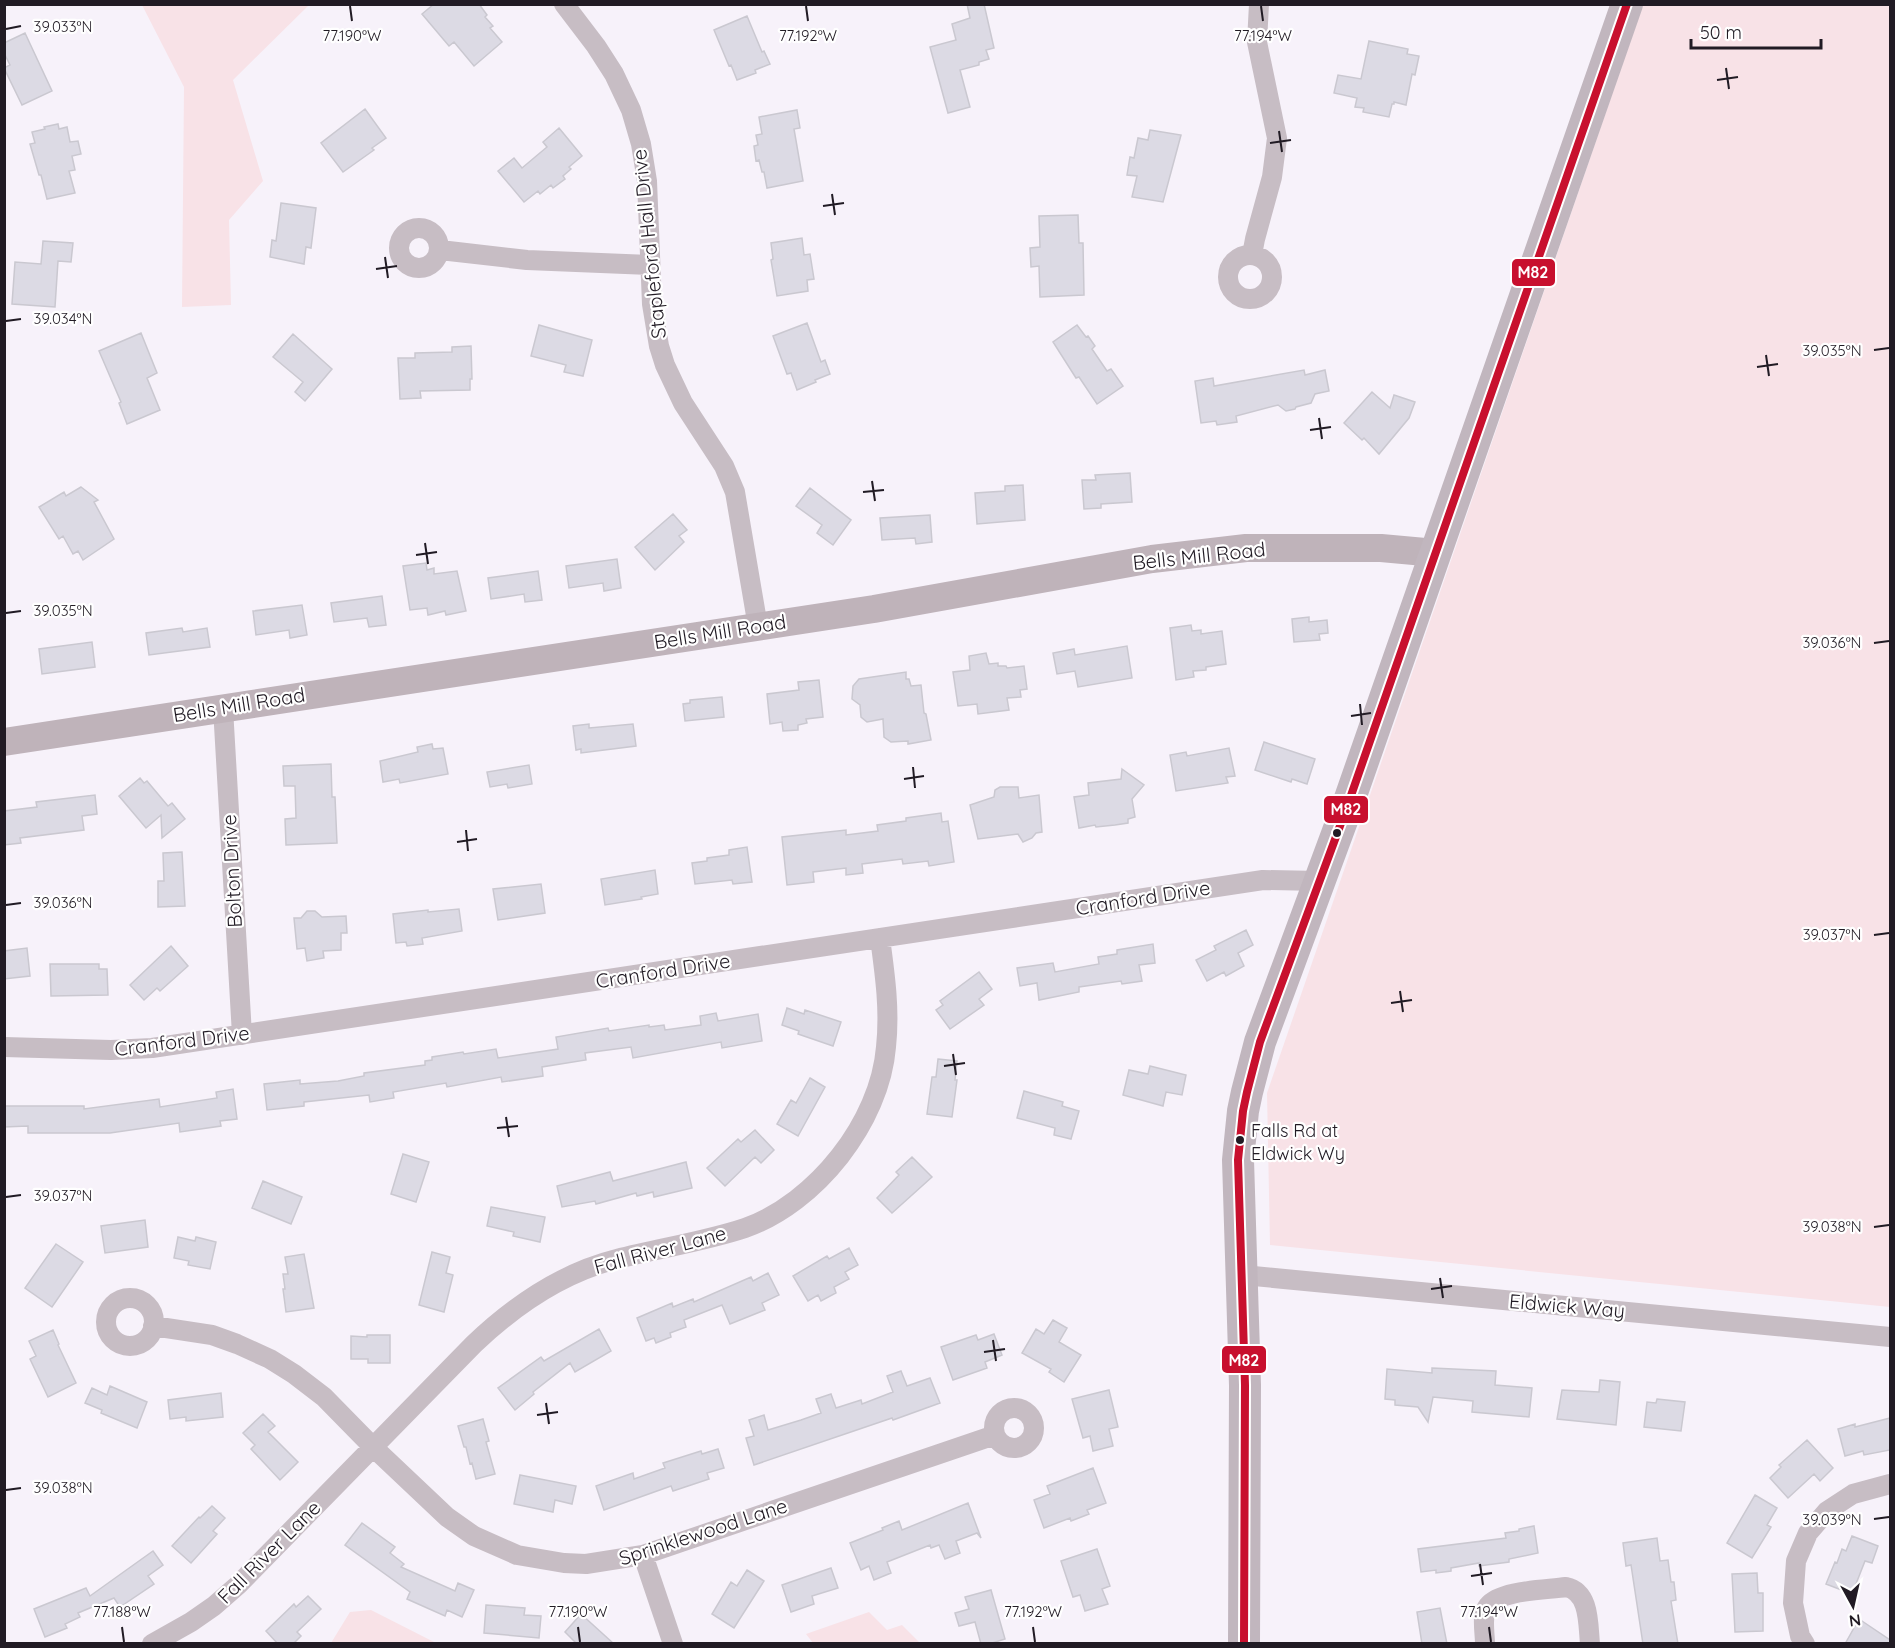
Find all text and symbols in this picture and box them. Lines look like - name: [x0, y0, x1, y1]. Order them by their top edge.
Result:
- scale bar: [1691, 12, 1822, 50]
- text: 39.033°N: [34, 17, 92, 36]
- text: 50 m: [1700, 21, 1742, 44]
- text: 77.190°W: [323, 26, 382, 45]
- text: 77.192°W: [779, 26, 838, 45]
- text: 77.194°W: [1234, 26, 1292, 45]
- street label: Stapleford Hall Drive: [626, 148, 671, 340]
- line badge: M82: [1511, 258, 1556, 287]
- text: M82: [1518, 262, 1548, 282]
- text: 39.034°N: [34, 309, 92, 328]
- text: 39.035°N: [1802, 341, 1862, 360]
- street label: Bells Mill Road: [1131, 536, 1267, 575]
- text: 39.035°N: [33, 601, 93, 620]
- street label: Bells Mill Road: [652, 609, 788, 654]
- text: 39.036°N: [1802, 633, 1862, 652]
- street label: Bells Mill Road: [171, 682, 307, 727]
- line badge: M82: [1323, 795, 1369, 824]
- text: M82: [1331, 799, 1361, 819]
- street label: Bolton Drive: [216, 814, 247, 928]
- unlabelled marker: [1331, 827, 1343, 839]
- street label: Cranford Drive: [1074, 875, 1212, 920]
- text: 39.036°N: [33, 893, 93, 912]
- text: 39.037°N: [1803, 925, 1861, 944]
- street label: Cranford Drive: [594, 948, 732, 993]
- street label: Cranford Drive: [113, 1020, 251, 1061]
- place label: Falls Rd at Eldwick Wy: [1251, 1119, 1345, 1165]
- marker: Falls Rd at Eldwick Wy: [1234, 1134, 1246, 1146]
- text: 39.037°N: [34, 1186, 92, 1205]
- text: 39.038°N: [1802, 1217, 1862, 1236]
- street label: Fall River Lane: [591, 1220, 729, 1279]
- street label: Eldwick Way: [1508, 1288, 1626, 1323]
- line badge: M82: [1221, 1345, 1267, 1374]
- text: M82: [1229, 1350, 1259, 1370]
- text: 39.038°N: [33, 1478, 93, 1497]
- street label: Sprinklewood Lane: [615, 1493, 790, 1571]
- street label: Fall River Lane: [212, 1495, 326, 1609]
- text: 39.039°N: [1802, 1510, 1862, 1529]
- north arrow: [1823, 1576, 1883, 1636]
- text: 77.188°W: [93, 1602, 151, 1621]
- text: 77.190°W: [549, 1602, 608, 1621]
- text: 77.192°W: [1004, 1602, 1063, 1621]
- text: 77.194°W: [1460, 1602, 1518, 1621]
- text: N: [1848, 1610, 1862, 1632]

